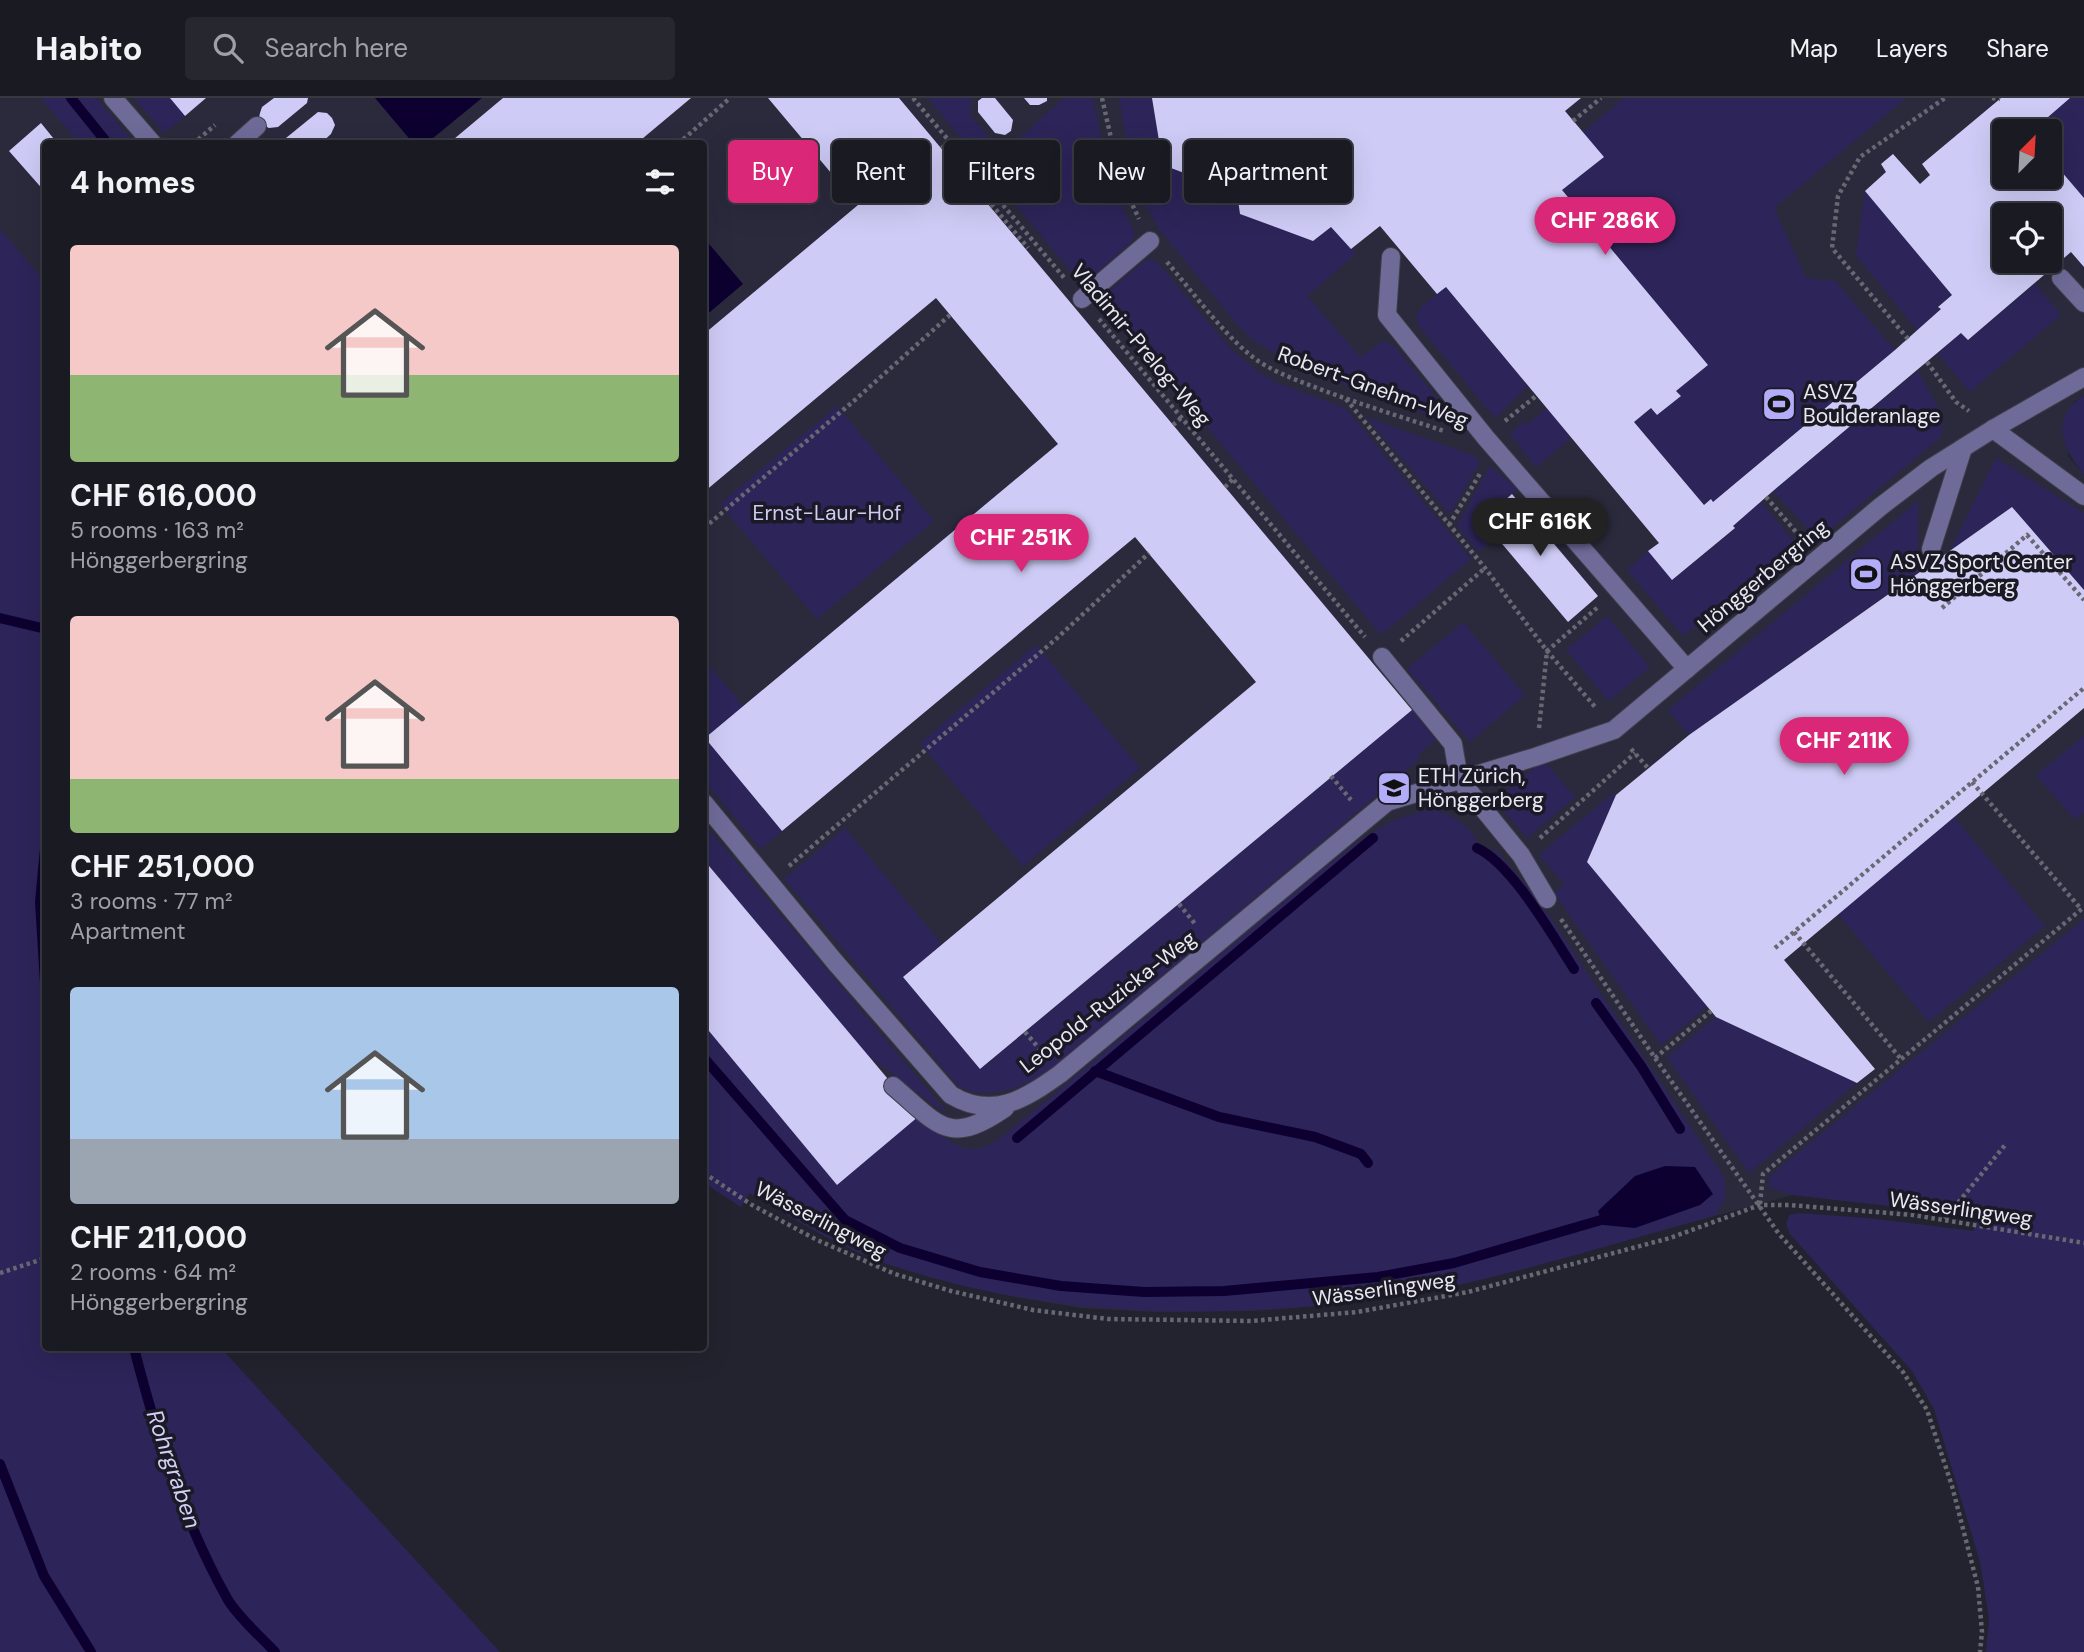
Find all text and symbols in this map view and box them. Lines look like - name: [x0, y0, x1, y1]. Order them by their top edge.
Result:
- search box: [185, 17, 675, 80]
- text: Habito: [35, 27, 143, 70]
- icon: search: [209, 29, 247, 67]
- text: Search here: [265, 31, 408, 65]
- text: Map: [1790, 33, 1838, 64]
- text: Layers: [1876, 33, 1948, 64]
- text: Share: [1986, 33, 2049, 64]
- north arrow: [1992, 119, 2062, 189]
- map controls: [1992, 119, 2062, 273]
- chip: Buy: [728, 140, 818, 203]
- chip: Rent: [832, 140, 930, 203]
- chip: Filters: [944, 140, 1060, 203]
- chip: New: [1074, 140, 1170, 203]
- chip: Apartment: [1184, 140, 1352, 203]
- text: 4 homes: [70, 163, 196, 202]
- icon: filters: [641, 163, 679, 201]
- pin: CHF 286K: [1533, 198, 1677, 257]
- button: locate: [1992, 203, 2062, 273]
- text: CHF 286K: [1551, 205, 1659, 235]
- street label: Vladimir-Prelog-Weg: [1065, 258, 1218, 433]
- icon: home: [312, 290, 438, 416]
- street label: Robert-Gnehm-Weg: [1274, 340, 1472, 435]
- place label: ASVZ Boulderanlage: [1803, 378, 1941, 430]
- sports icon: ASVZ Boulderanlage: [1760, 385, 1798, 423]
- text: CHF 616,000: [70, 476, 257, 515]
- pin: CHF 616K: [1468, 498, 1612, 558]
- park label: Ernst-Laur-Hof: [753, 499, 901, 527]
- text: CHF 616K: [1488, 506, 1592, 536]
- street label: Hönggerbergring: [1692, 513, 1834, 639]
- pin: CHF 251K: [949, 514, 1093, 574]
- text: 5 rooms · 163 m²: [70, 515, 244, 545]
- text: CHF 251K: [970, 522, 1072, 552]
- text: Hönggerbergring: [70, 545, 248, 575]
- place label: ASVZ Sport Center Hönggerberg: [1890, 548, 2073, 600]
- sports icon: ASVZ Sport Center Hönggerberg: [1847, 555, 1885, 593]
- icon: home: [312, 661, 438, 787]
- pin: CHF 211K: [1772, 718, 1916, 777]
- text: CHF 211K: [1796, 725, 1892, 755]
- place label: ETH Zürich, Hönggerberg: [1418, 762, 1544, 814]
- school or university icon: ETH Zürich, Hönggerberg: [1375, 769, 1413, 807]
- text: CHF 251,000: [70, 847, 255, 886]
- text: 3 rooms · 77 m²: [70, 886, 233, 916]
- text: Apartment: [70, 916, 185, 946]
- street label: Leopold-Ruzicka-Weg: [1014, 924, 1202, 1080]
- icon: home: [312, 1032, 438, 1158]
- street label: Wässerlingweg: [750, 1175, 892, 1265]
- street label: Wässerlingweg: [1888, 1185, 2035, 1233]
- text: CHF 211,000: [70, 1218, 247, 1257]
- text: 2 rooms · 64 m²: [70, 1257, 236, 1287]
- street label: Wässerlingweg: [1311, 1265, 1458, 1313]
- text: Hönggerbergring: [70, 1287, 248, 1317]
- water label: Rohrgraben: [140, 1406, 208, 1532]

